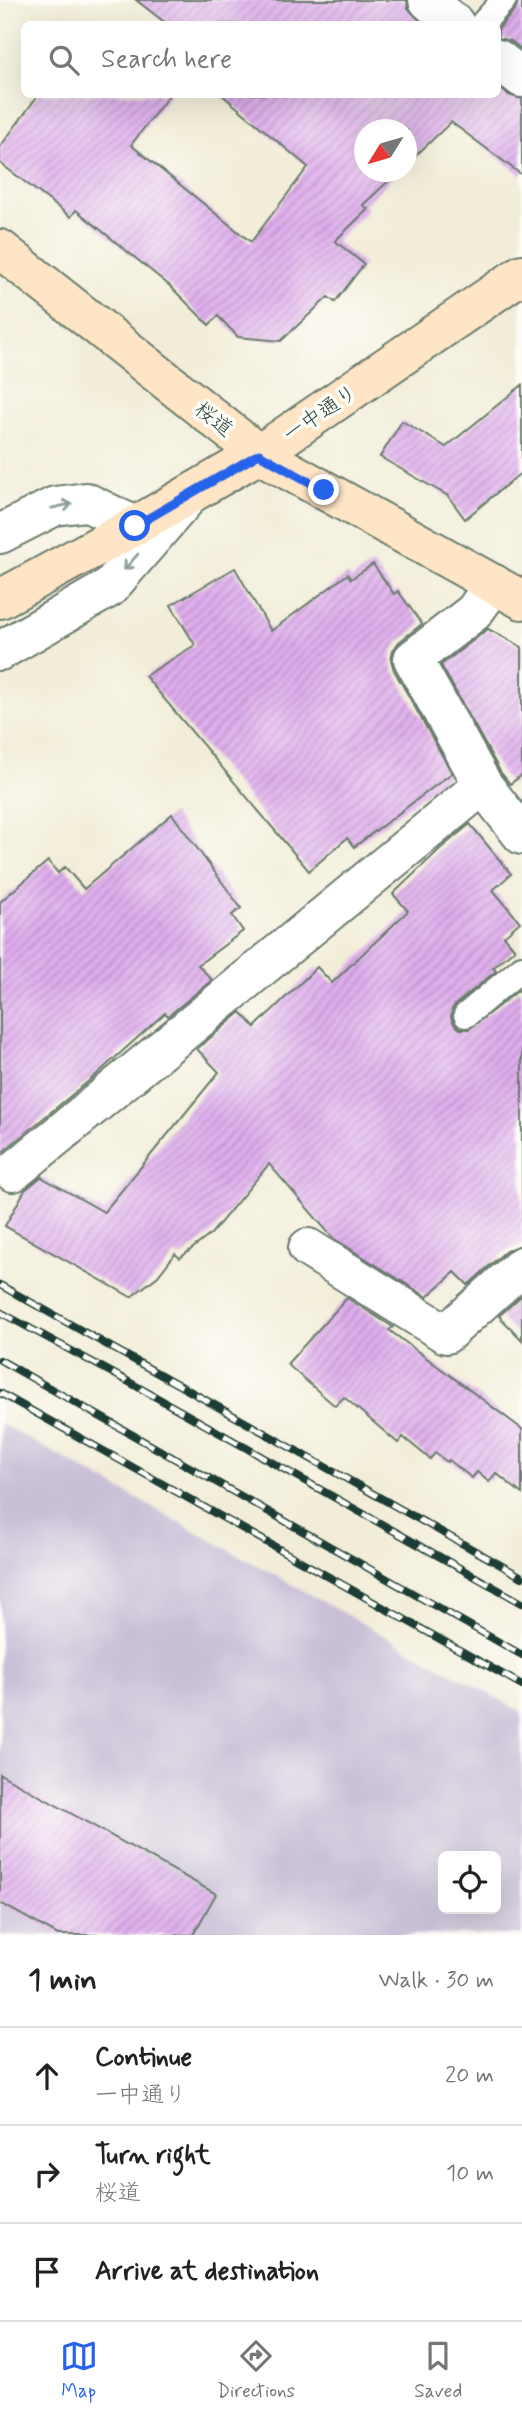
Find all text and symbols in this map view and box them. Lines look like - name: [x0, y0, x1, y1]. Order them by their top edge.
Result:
- search box: [21, 21, 501, 98]
- icon: search: [45, 41, 83, 79]
- text: Search here: [101, 43, 232, 77]
- north arrow: [354, 119, 417, 182]
- street label: 一中通り: [278, 379, 363, 449]
- street label: 桜道: [188, 396, 239, 444]
- route end: [308, 474, 339, 505]
- one-way arrow: [50, 498, 73, 512]
- route start: [119, 510, 150, 541]
- one-way arrow: [123, 553, 139, 571]
- map controls: [438, 1851, 501, 1914]
- button: locate: [438, 1851, 501, 1914]
- text: 1 min: [28, 1961, 97, 2000]
- text: Walk · 30 m: [379, 1966, 494, 1996]
- text: Continue: [95, 2041, 192, 2075]
- icon: ahead: [28, 2057, 66, 2095]
- text: 20 m: [445, 2061, 494, 2091]
- text: 一中通り: [95, 2081, 187, 2111]
- text: Turn right: [95, 2139, 211, 2173]
- icon: right: [28, 2155, 66, 2193]
- text: 10 m: [446, 2159, 494, 2189]
- text: 桜道: [95, 2179, 141, 2209]
- icon: arrive: [28, 2253, 66, 2291]
- text: Arrive at destination: [95, 2255, 319, 2289]
- tab: Map: [60, 2337, 98, 2404]
- tab: Directions: [217, 2337, 295, 2404]
- tab: Saved: [414, 2337, 462, 2404]

